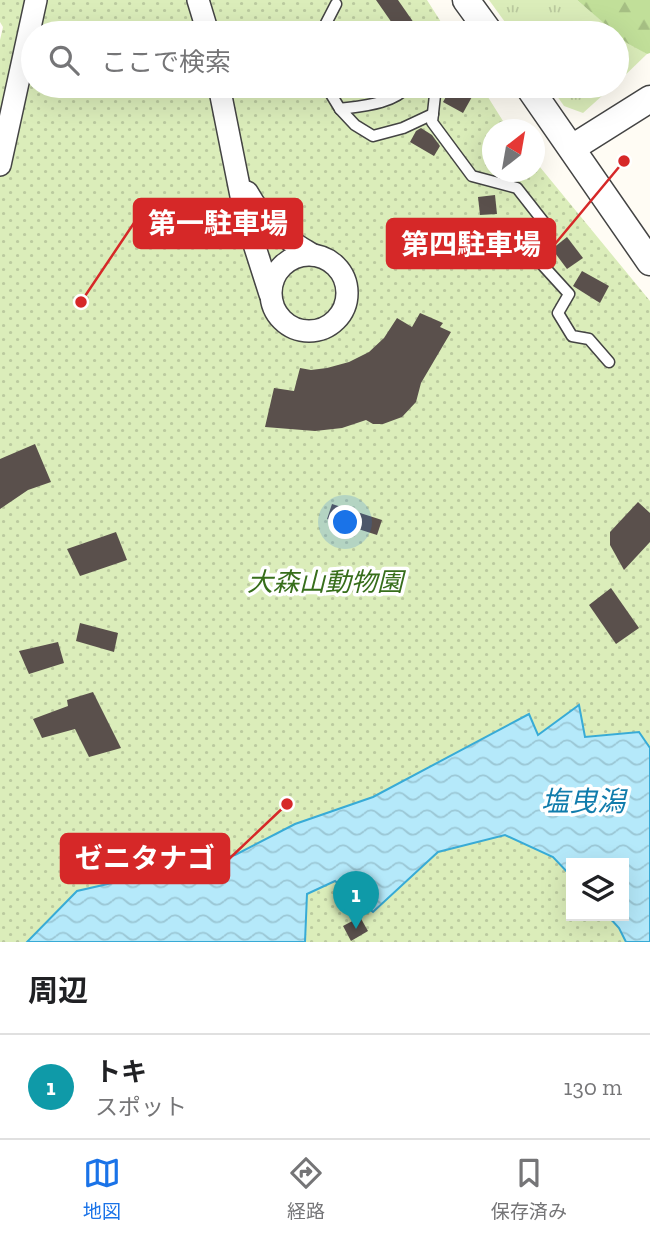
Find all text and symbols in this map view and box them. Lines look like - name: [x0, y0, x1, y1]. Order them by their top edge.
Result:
- search box: [21, 21, 629, 98]
- icon: search: [45, 41, 83, 79]
- text: ここで検索: [101, 46, 231, 78]
- north arrow: [482, 119, 545, 182]
- callout: 第一駐車場: [134, 199, 302, 248]
- text: 第一駐車場: [148, 207, 288, 240]
- callout: 第四駐車場: [387, 219, 555, 268]
- text: 第四駐車場: [401, 228, 541, 261]
- your location: [328, 505, 362, 539]
- park label: 大森山動物園: [247, 566, 407, 598]
- water label: 塩曳潟: [541, 785, 628, 818]
- callout: ゼニタナゴ: [61, 834, 229, 883]
- text: ゼニタナゴ: [75, 842, 215, 875]
- map controls: [566, 858, 629, 921]
- button: layers: [566, 858, 629, 921]
- pin: 1: [333, 871, 379, 929]
- text: 周辺: [28, 973, 88, 1009]
- text: トキ: [95, 1056, 147, 1088]
- text: 1: [46, 1073, 56, 1101]
- text: 130 m: [564, 1073, 622, 1101]
- text: スポット: [95, 1093, 187, 1121]
- tab: 地図: [83, 1154, 121, 1223]
- tab: 経路: [287, 1154, 325, 1223]
- tab: 保存済み: [491, 1154, 567, 1223]

